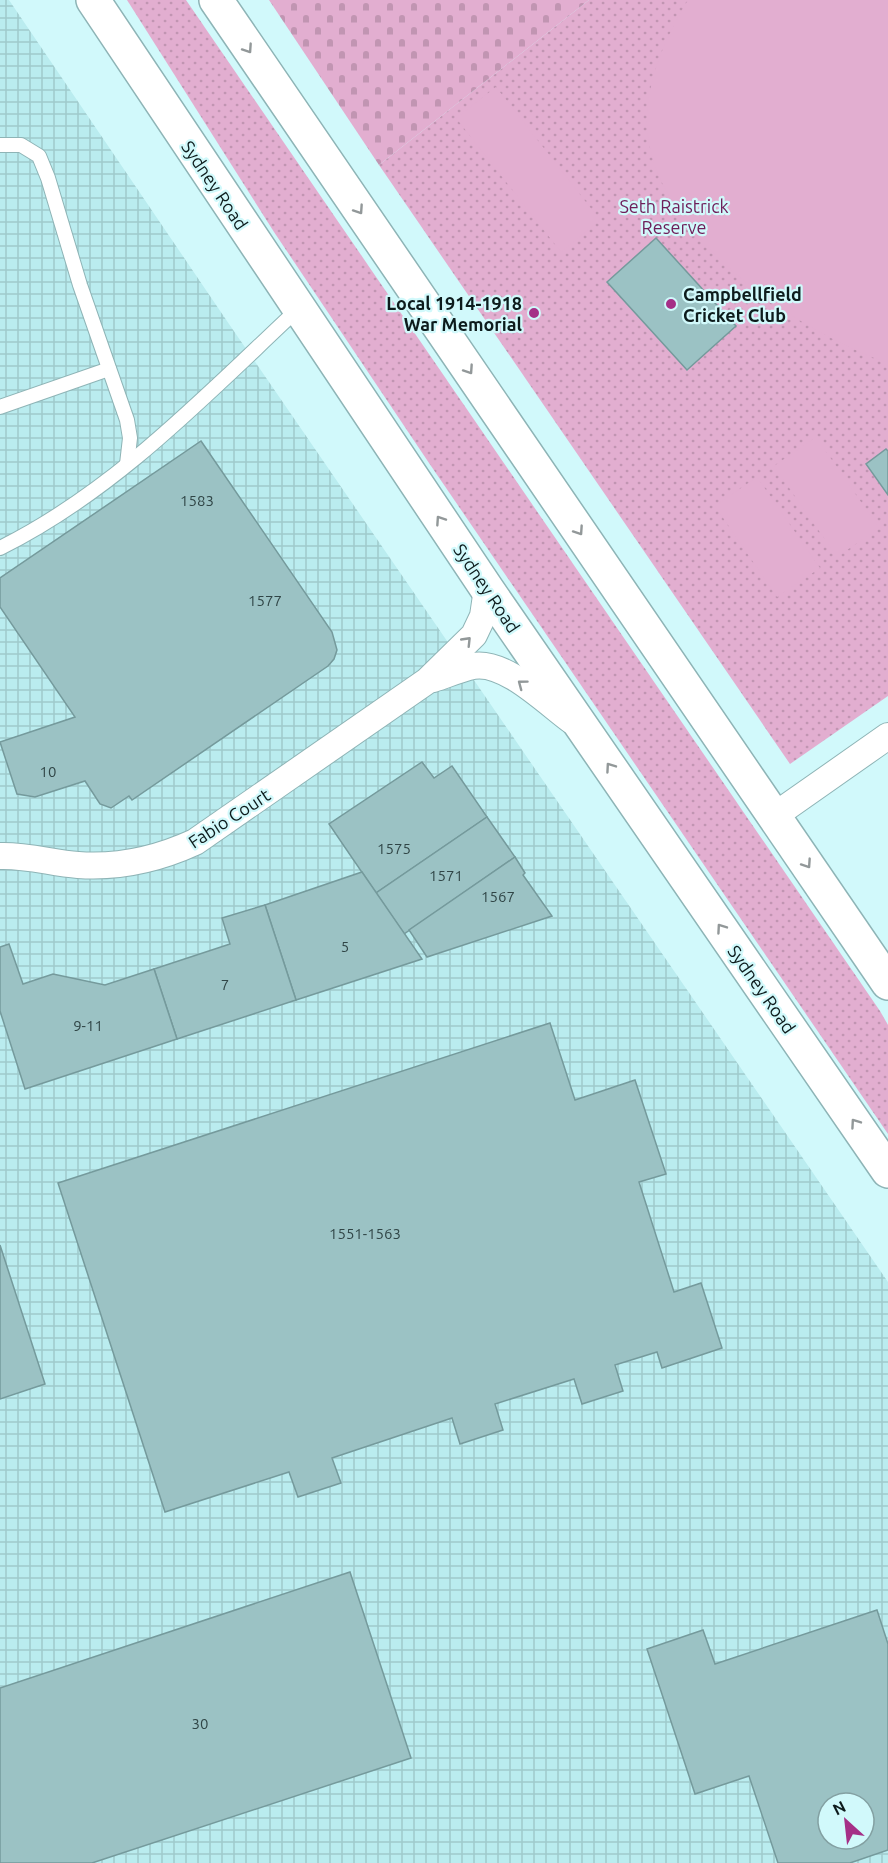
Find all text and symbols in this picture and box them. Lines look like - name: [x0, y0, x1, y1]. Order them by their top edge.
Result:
- one-way arrow: [241, 43, 253, 53]
- street label: Sydney Road: [178, 137, 252, 233]
- park label: Seth Raistrick Reserve: [619, 196, 729, 237]
- one-way arrow: [352, 203, 363, 214]
- place label: Campbellfield Cricket Club: [683, 284, 802, 325]
- place label: Local 1914-1918 War Memorial: [386, 293, 523, 334]
- marker: Campbellfield Cricket Club: [664, 297, 678, 311]
- marker: Local 1914-1918 War Memorial: [527, 306, 541, 320]
- one-way arrow: [462, 364, 473, 375]
- house number: 1583: [180, 492, 214, 509]
- one-way arrow: [436, 516, 448, 526]
- one-way arrow: [572, 525, 583, 536]
- street label: Sydney Road: [450, 540, 524, 636]
- house number: 1577: [248, 592, 282, 609]
- one-way arrow: [460, 637, 471, 648]
- one-way arrow: [518, 680, 529, 691]
- house number: 10: [40, 763, 56, 780]
- one-way arrow: [606, 763, 617, 774]
- street label: Fabio Court: [184, 784, 274, 852]
- house number: 1575: [377, 840, 411, 857]
- one-way arrow: [800, 857, 811, 868]
- house number: 1571: [429, 867, 463, 884]
- house number: 1567: [481, 888, 515, 905]
- one-way arrow: [717, 924, 728, 935]
- house number: 5: [341, 938, 349, 955]
- street label: Sydney Road: [724, 941, 800, 1037]
- house number: 7: [221, 976, 229, 993]
- house number: 9-11: [73, 1017, 103, 1034]
- one-way arrow: [851, 1119, 862, 1130]
- house number: 1551-1563: [329, 1225, 401, 1242]
- house number: 30: [192, 1715, 208, 1732]
- north arrow: [816, 1791, 876, 1851]
- text: N: [830, 1797, 849, 1818]

